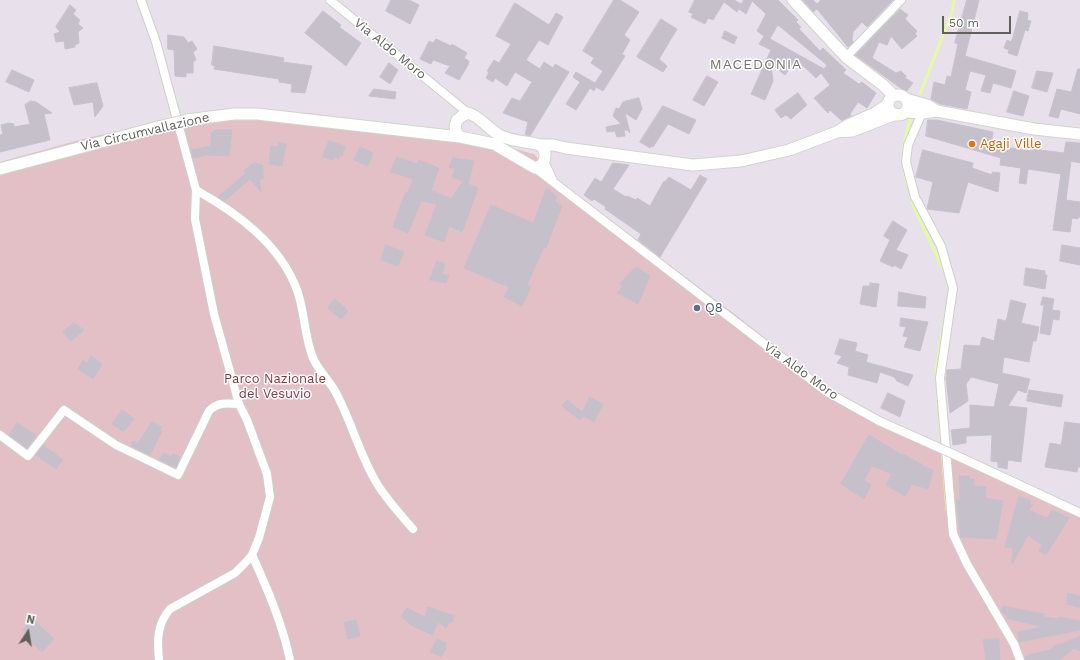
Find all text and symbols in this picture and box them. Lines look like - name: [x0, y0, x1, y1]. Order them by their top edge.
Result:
- scale bar: [944, 8, 1013, 34]
- street label: Via Aldo Moro: [351, 15, 429, 83]
- text: 50 m: [949, 16, 979, 30]
- district label: MACEDONIA: [710, 57, 802, 73]
- street label: Via Circumvallazione: [79, 110, 211, 154]
- place label: Agaji Ville: [980, 136, 1042, 152]
- marker: Agaji Ville: [967, 139, 977, 149]
- place label: Q8: [705, 300, 723, 316]
- marker: Q8: [692, 303, 702, 313]
- street label: Via Aldo Moro: [761, 339, 841, 403]
- park label: Parco Nazionale del Vesuvio: [224, 371, 326, 402]
- north arrow: [8, 612, 48, 652]
- text: N: [25, 613, 36, 627]

